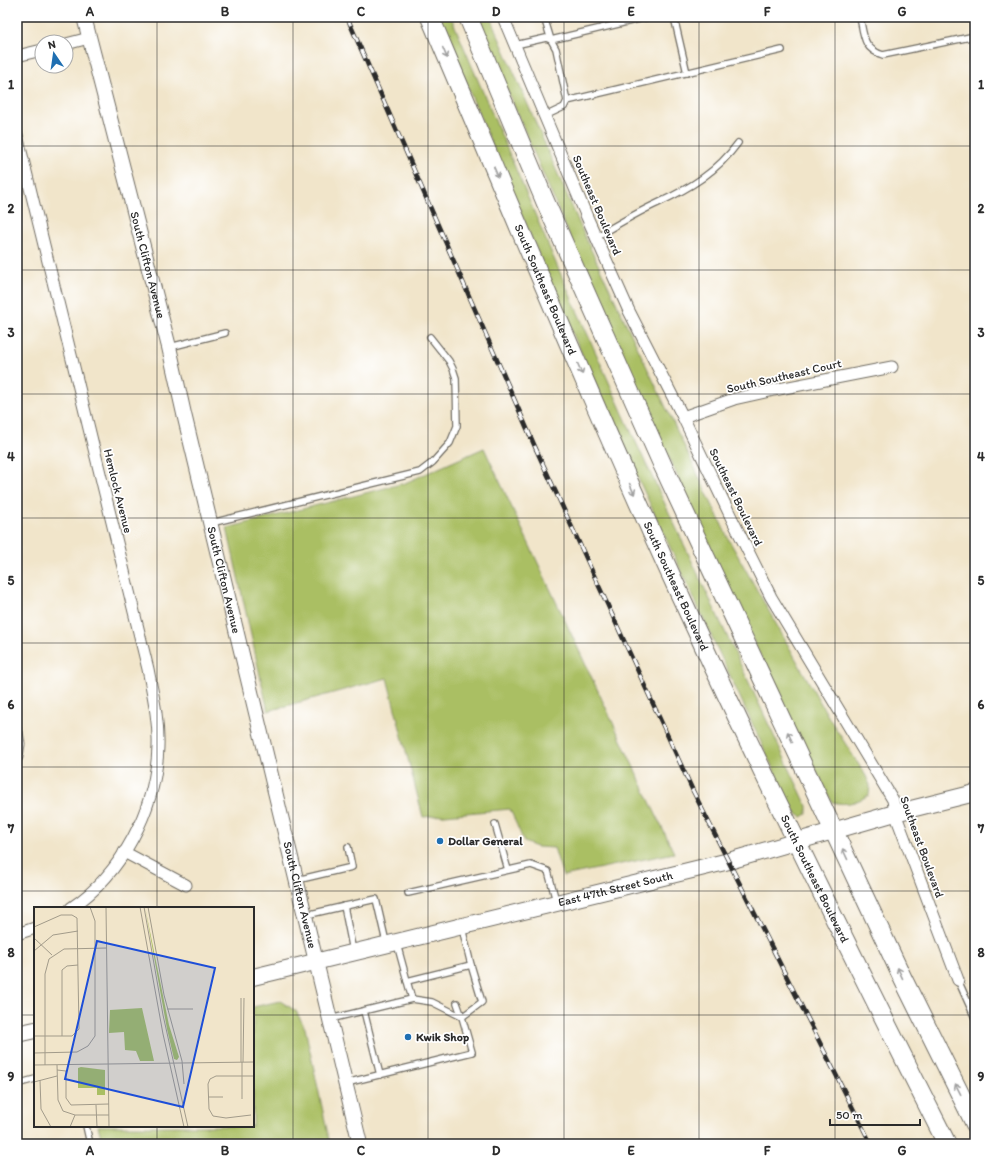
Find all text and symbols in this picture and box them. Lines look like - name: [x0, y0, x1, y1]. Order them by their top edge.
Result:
- text: A: [85, 4, 95, 19]
- text: B: [221, 4, 230, 19]
- text: C: [357, 4, 366, 19]
- text: D: [492, 4, 501, 19]
- text: E: [627, 4, 635, 19]
- text: F: [764, 4, 771, 19]
- text: G: [898, 4, 907, 19]
- north arrow: [34, 34, 74, 74]
- text: N: [47, 38, 57, 52]
- one-way arrow: [442, 46, 450, 58]
- text: 1: [8, 77, 14, 92]
- text: 1: [978, 77, 984, 92]
- street label: Southeast Boulevard: [570, 153, 625, 258]
- one-way arrow: [493, 166, 501, 178]
- text: 2: [8, 201, 15, 216]
- text: 2: [978, 201, 985, 216]
- street label: South Clifton Avenue: [127, 210, 168, 320]
- street label: South Southeast Boulevard: [512, 222, 580, 357]
- text: 3: [7, 325, 15, 340]
- text: 3: [977, 325, 985, 340]
- street label: South Southeast Court: [725, 356, 843, 396]
- one-way arrow: [577, 363, 585, 375]
- street label: Southeast Boulevard: [706, 446, 766, 549]
- street label: Hemlock Avenue: [101, 447, 135, 535]
- text: 4: [7, 449, 15, 464]
- text: 4: [977, 449, 985, 464]
- one-way arrow: [629, 482, 636, 494]
- street label: South Southeast Boulevard: [641, 519, 712, 653]
- street label: South Clifton Avenue: [204, 525, 244, 635]
- text: 5: [8, 573, 15, 588]
- text: 5: [978, 573, 985, 588]
- text: 6: [8, 697, 15, 712]
- text: 6: [978, 697, 985, 712]
- one-way arrow: [786, 731, 793, 743]
- street label: Southeast Boulevard: [897, 794, 947, 900]
- street label: South Southeast Boulevard: [778, 813, 852, 945]
- text: 7: [7, 821, 15, 836]
- text: 7: [977, 821, 985, 836]
- place label: Dollar General: [448, 834, 523, 848]
- marker: Dollar General: [435, 836, 445, 846]
- street label: South Clifton Avenue: [280, 840, 320, 950]
- one-way arrow: [841, 849, 849, 861]
- street label: East 47th Street South: [557, 868, 675, 909]
- inset map: [34, 907, 254, 1127]
- text: 8: [7, 945, 15, 960]
- text: 8: [977, 945, 985, 960]
- one-way arrow: [895, 967, 903, 979]
- place label: Kwik Shop: [416, 1030, 470, 1045]
- marker: Kwik Shop: [403, 1032, 413, 1042]
- text: 9: [8, 1069, 15, 1084]
- text: 9: [978, 1069, 985, 1084]
- one-way arrow: [953, 1083, 961, 1095]
- scale bar: [830, 1101, 920, 1127]
- text: 50 m: [836, 1108, 862, 1122]
- text: A: [85, 1143, 95, 1158]
- text: B: [221, 1143, 230, 1158]
- text: C: [357, 1143, 366, 1158]
- text: D: [492, 1143, 501, 1158]
- text: E: [627, 1143, 635, 1158]
- text: F: [764, 1143, 771, 1158]
- text: G: [898, 1143, 907, 1158]

